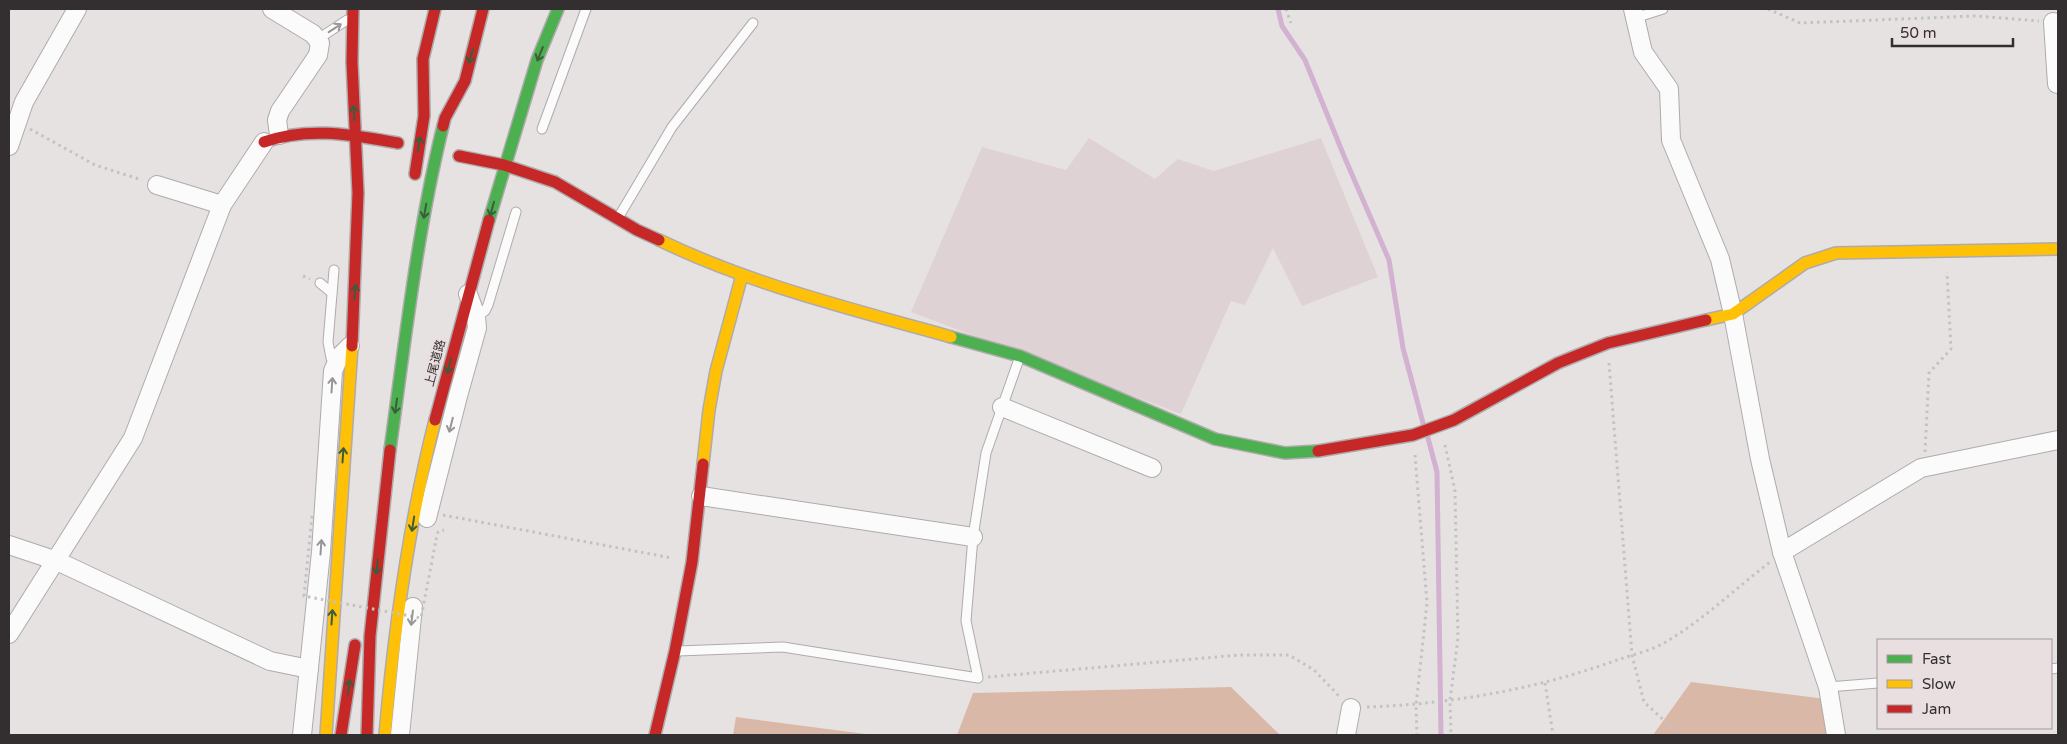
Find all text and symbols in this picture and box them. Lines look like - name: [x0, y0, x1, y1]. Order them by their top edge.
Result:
- scale bar: [1892, 15, 2013, 47]
- one-way arrow: [328, 22, 342, 32]
- text: 50 m: [1900, 24, 1937, 42]
- one-way arrow: [534, 46, 544, 61]
- one-way arrow: [466, 48, 475, 64]
- one-way arrow: [349, 105, 358, 121]
- one-way arrow: [415, 137, 425, 153]
- one-way arrow: [486, 201, 496, 217]
- one-way arrow: [419, 202, 429, 218]
- one-way arrow: [350, 285, 359, 301]
- street label: 上尾道路: [422, 338, 448, 388]
- one-way arrow: [444, 357, 453, 373]
- one-way arrow: [328, 378, 337, 394]
- one-way arrow: [391, 398, 401, 414]
- one-way arrow: [445, 416, 455, 432]
- one-way arrow: [339, 447, 348, 463]
- one-way arrow: [407, 516, 417, 532]
- one-way arrow: [316, 540, 326, 556]
- one-way arrow: [372, 559, 382, 575]
- one-way arrow: [327, 609, 336, 625]
- one-way arrow: [407, 610, 417, 626]
- legend: [1877, 639, 2052, 729]
- text: Fast: [1922, 650, 1952, 668]
- text: Slow: [1922, 675, 1956, 693]
- one-way arrow: [344, 679, 354, 695]
- text: Jam: [1922, 700, 1951, 718]

